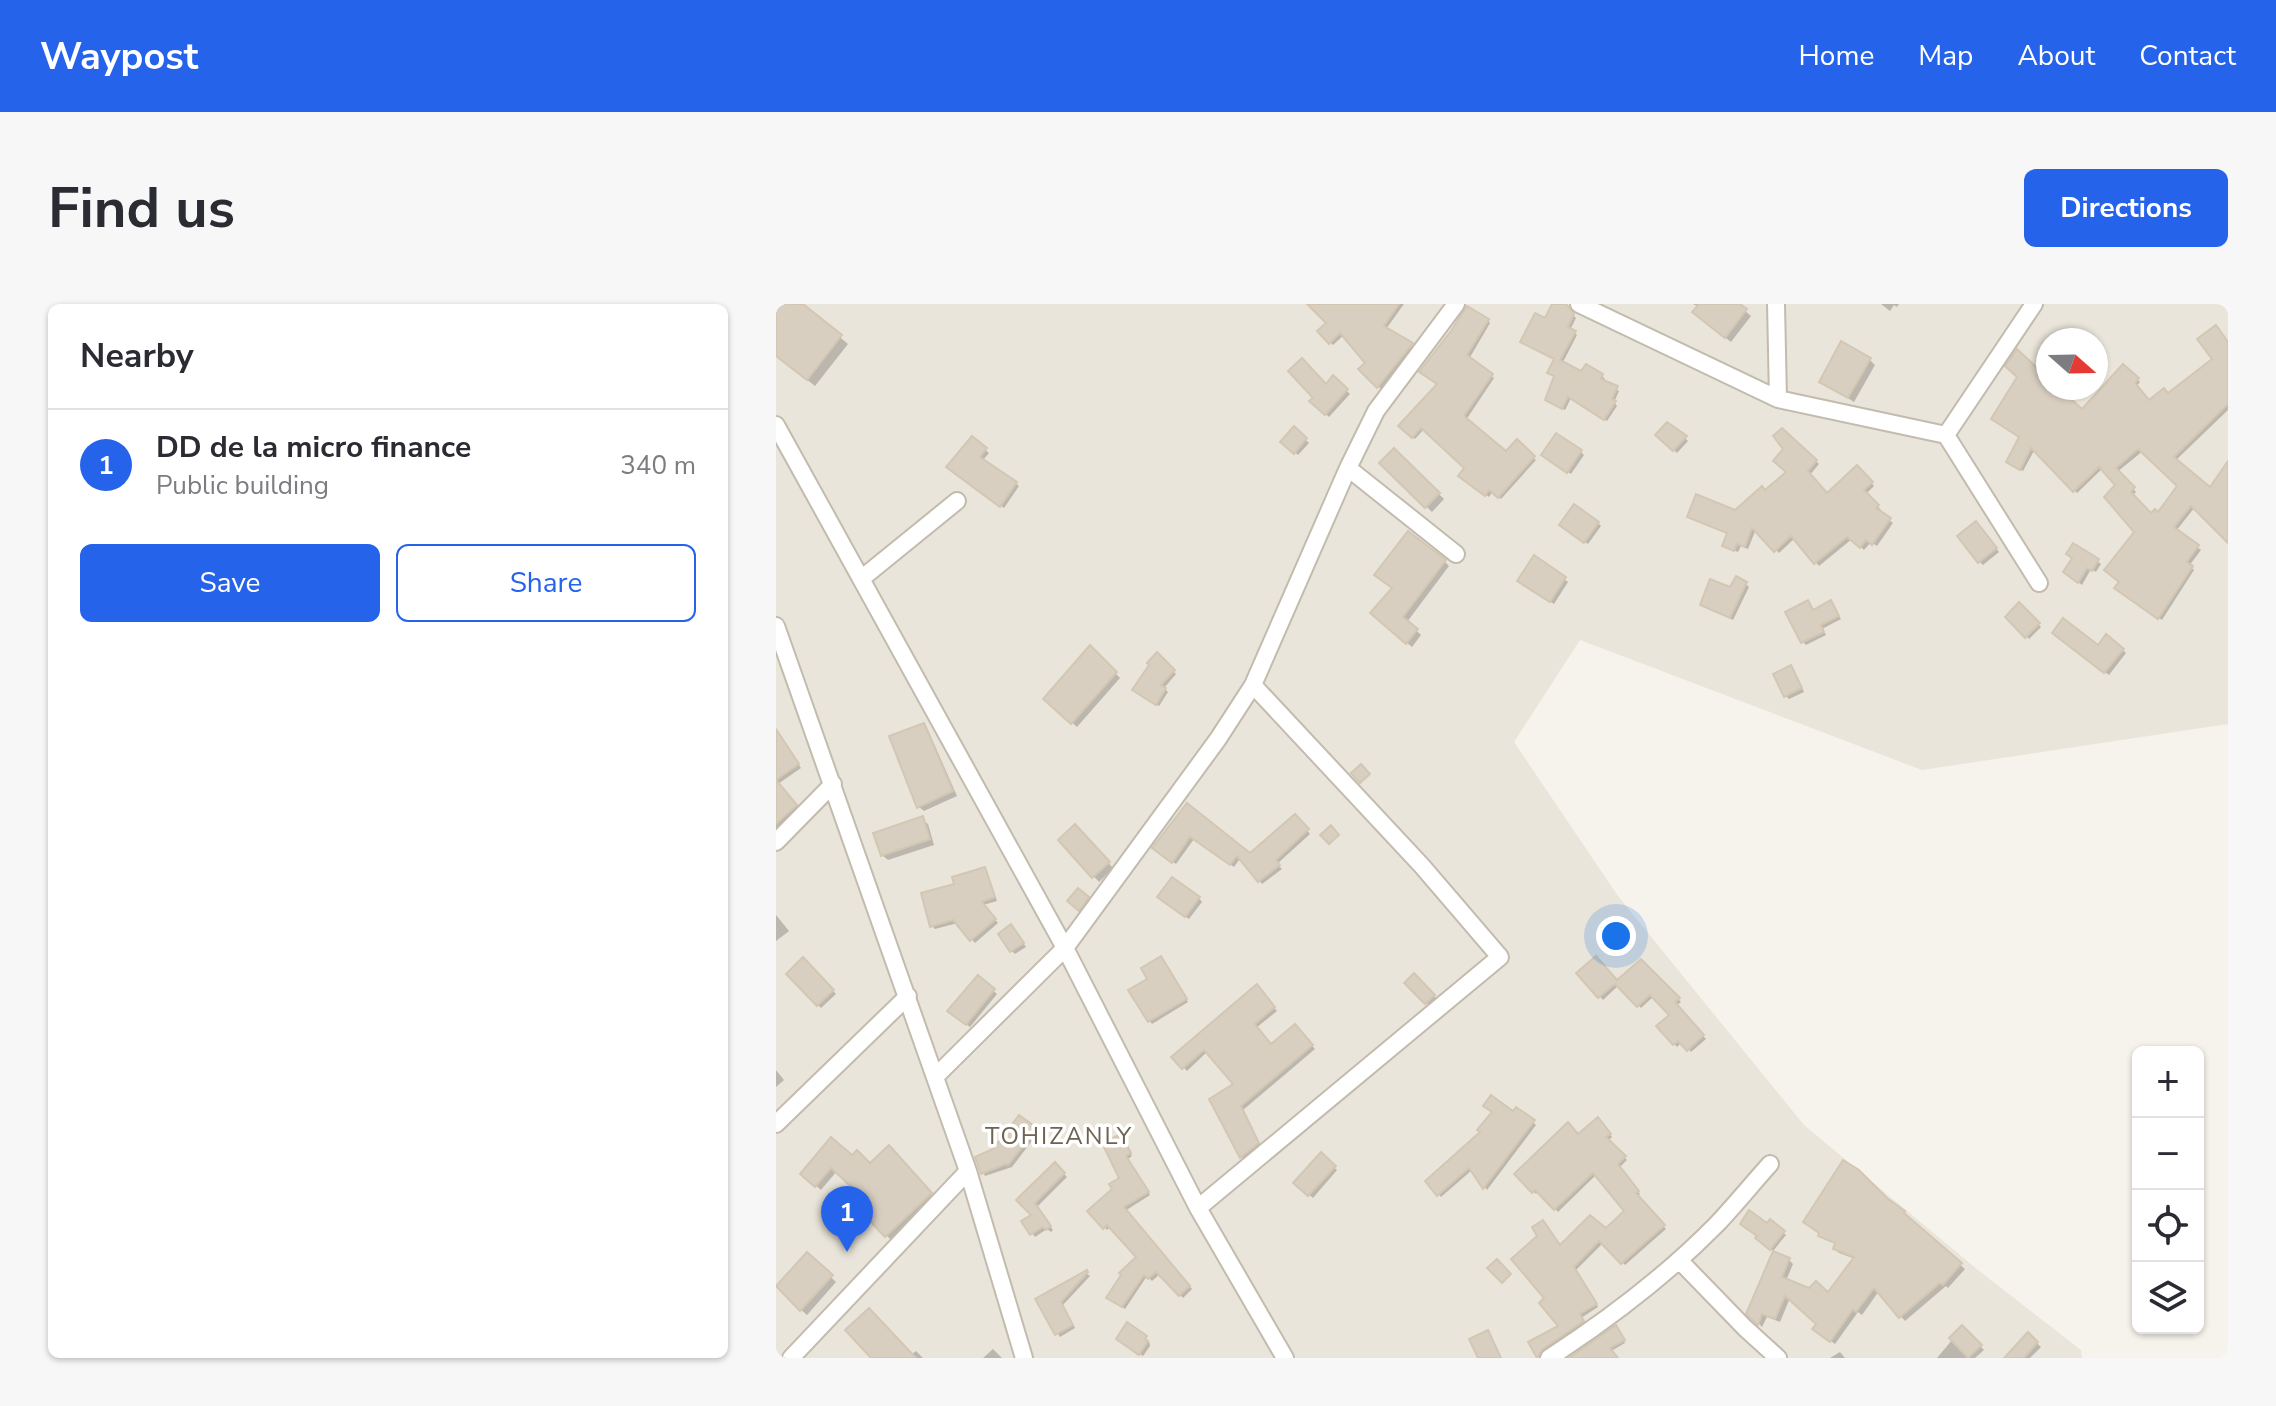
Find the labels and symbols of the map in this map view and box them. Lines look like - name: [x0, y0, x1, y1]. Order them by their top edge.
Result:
- north arrow: [2036, 328, 2108, 400]
- your location: [1596, 916, 1636, 956]
- district label: TOHIZANLY: [985, 1120, 1133, 1152]
- pin: 1: [821, 1186, 873, 1252]

